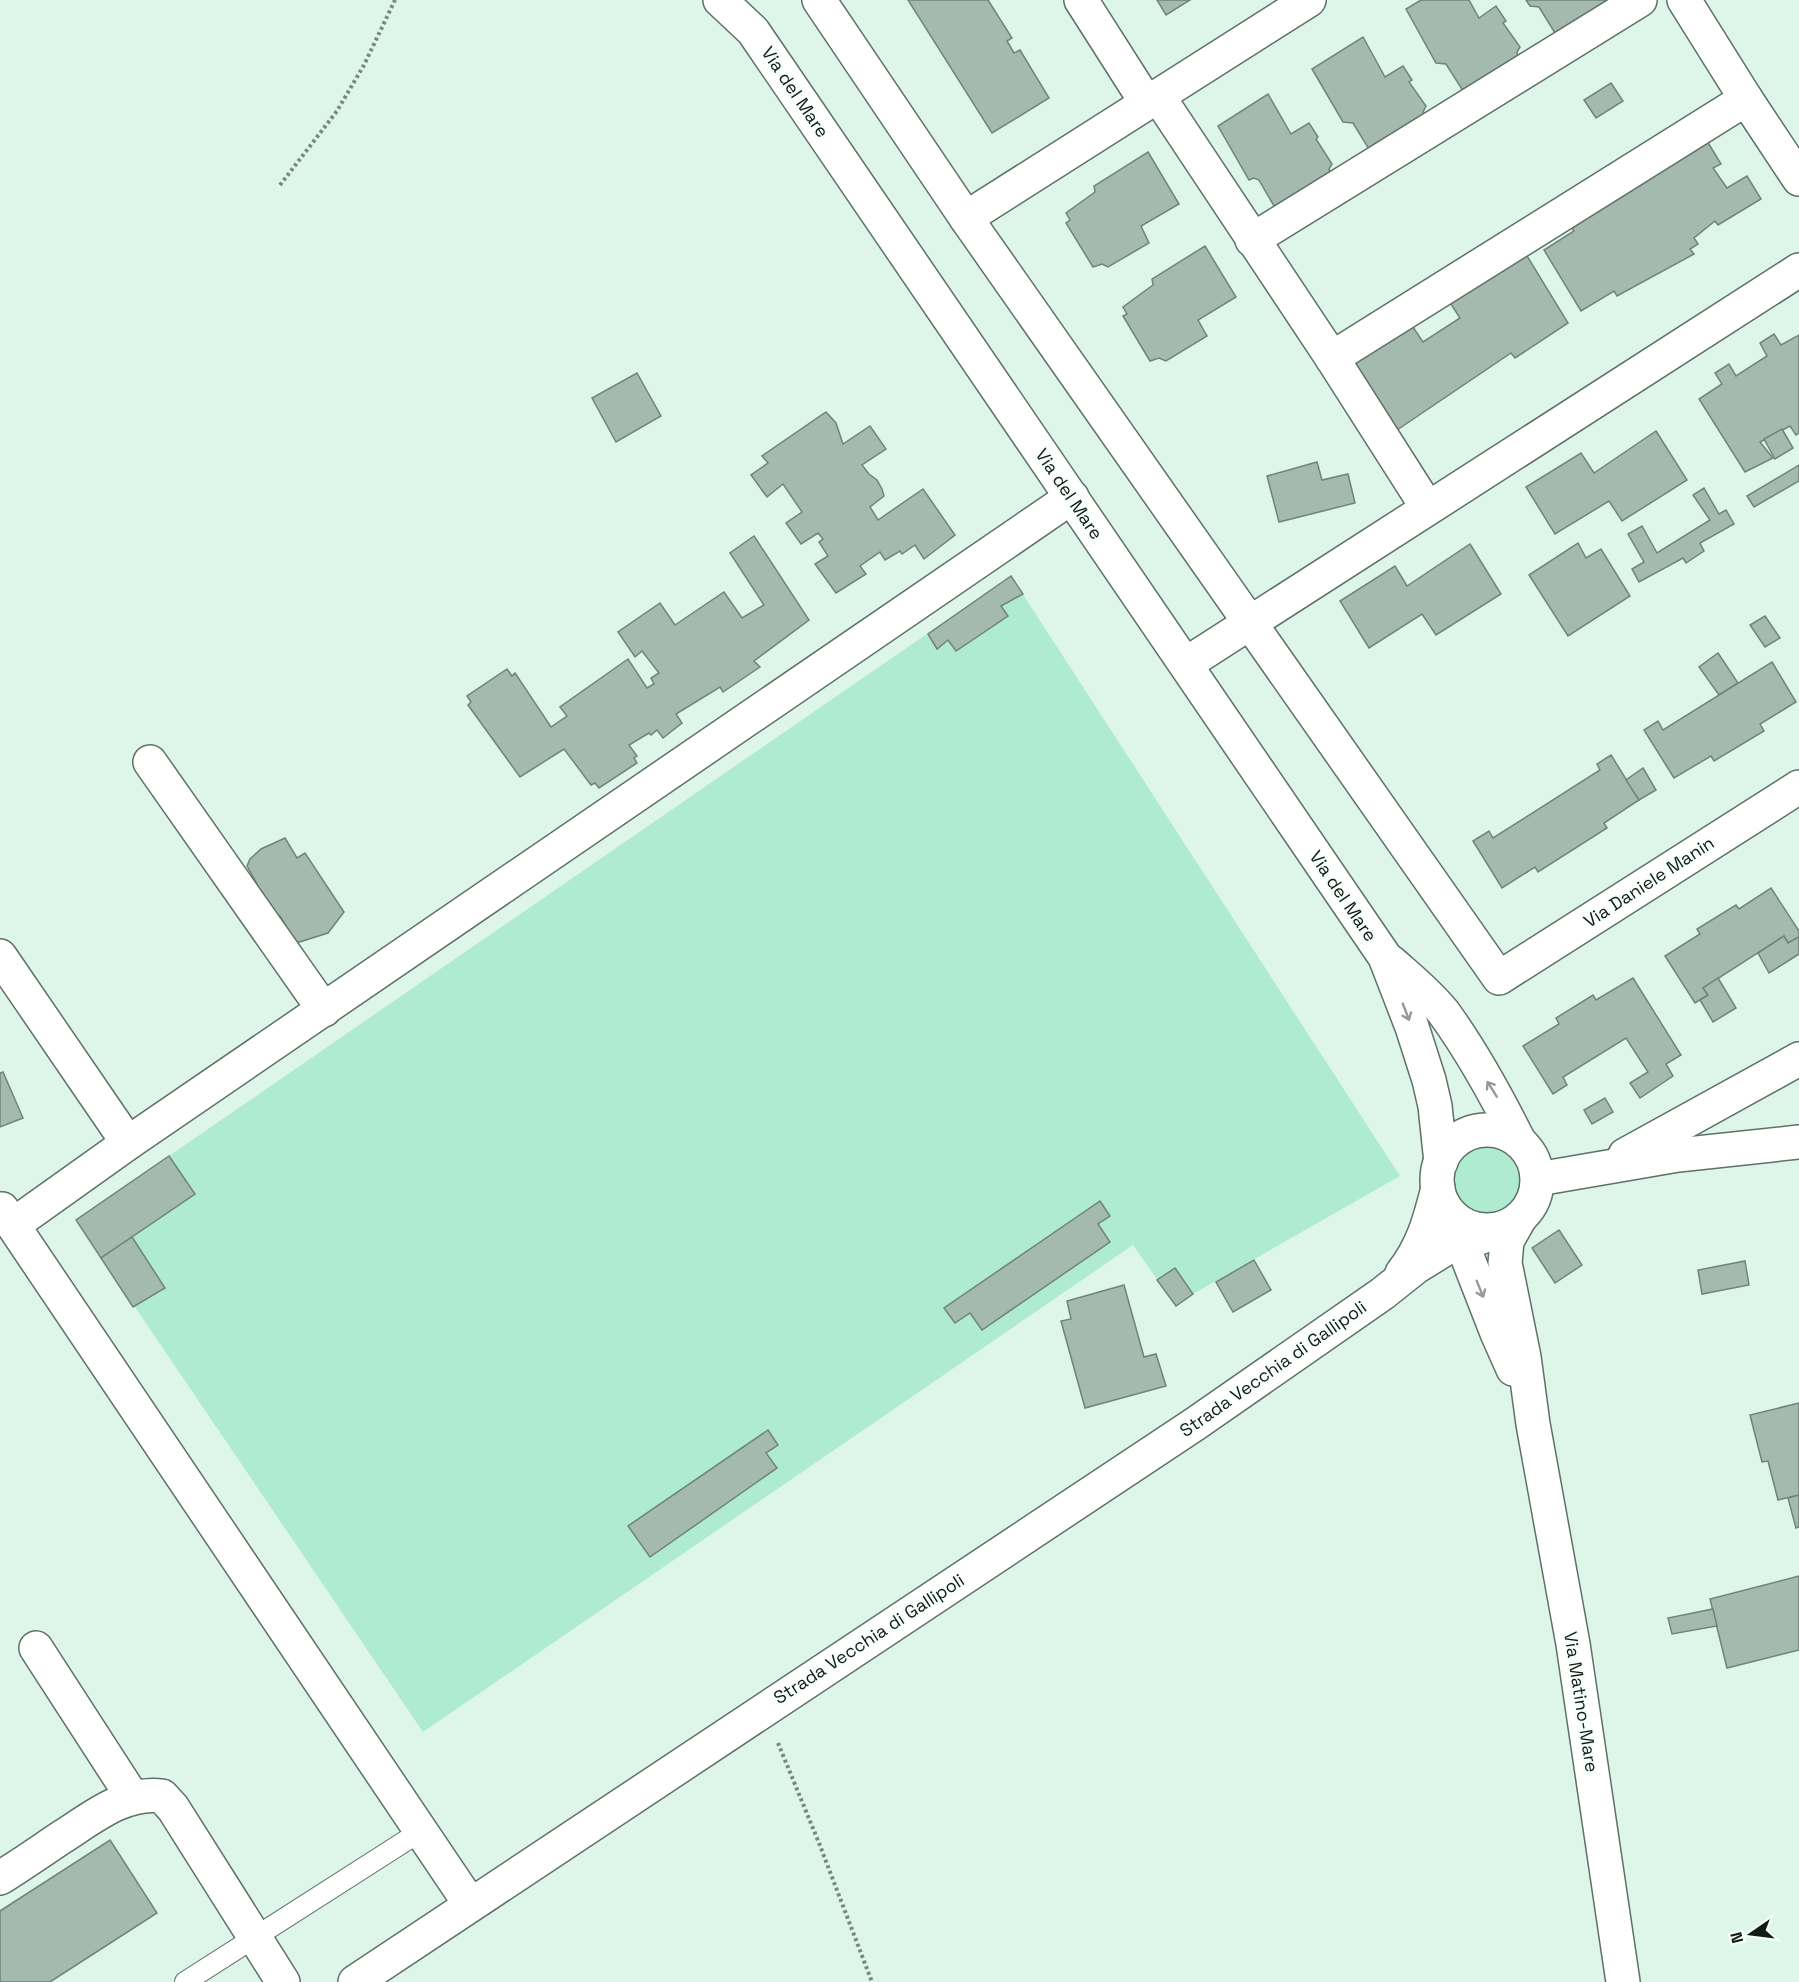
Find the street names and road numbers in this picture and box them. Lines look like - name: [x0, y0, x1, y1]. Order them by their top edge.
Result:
- street label: Via del Mare: [757, 42, 834, 142]
- street label: Via del Mare: [1031, 444, 1108, 544]
- street label: Via Daniele Manin: [1579, 831, 1718, 932]
- street label: Via del Mare: [1305, 846, 1382, 946]
- street label: Strada Vecchia di Gallipoli: [1175, 1295, 1371, 1442]
- street label: Strada Vecchia di Gallipoli: [769, 1568, 968, 1709]
- street label: Via Matino-Mare: [1559, 1630, 1604, 1774]

